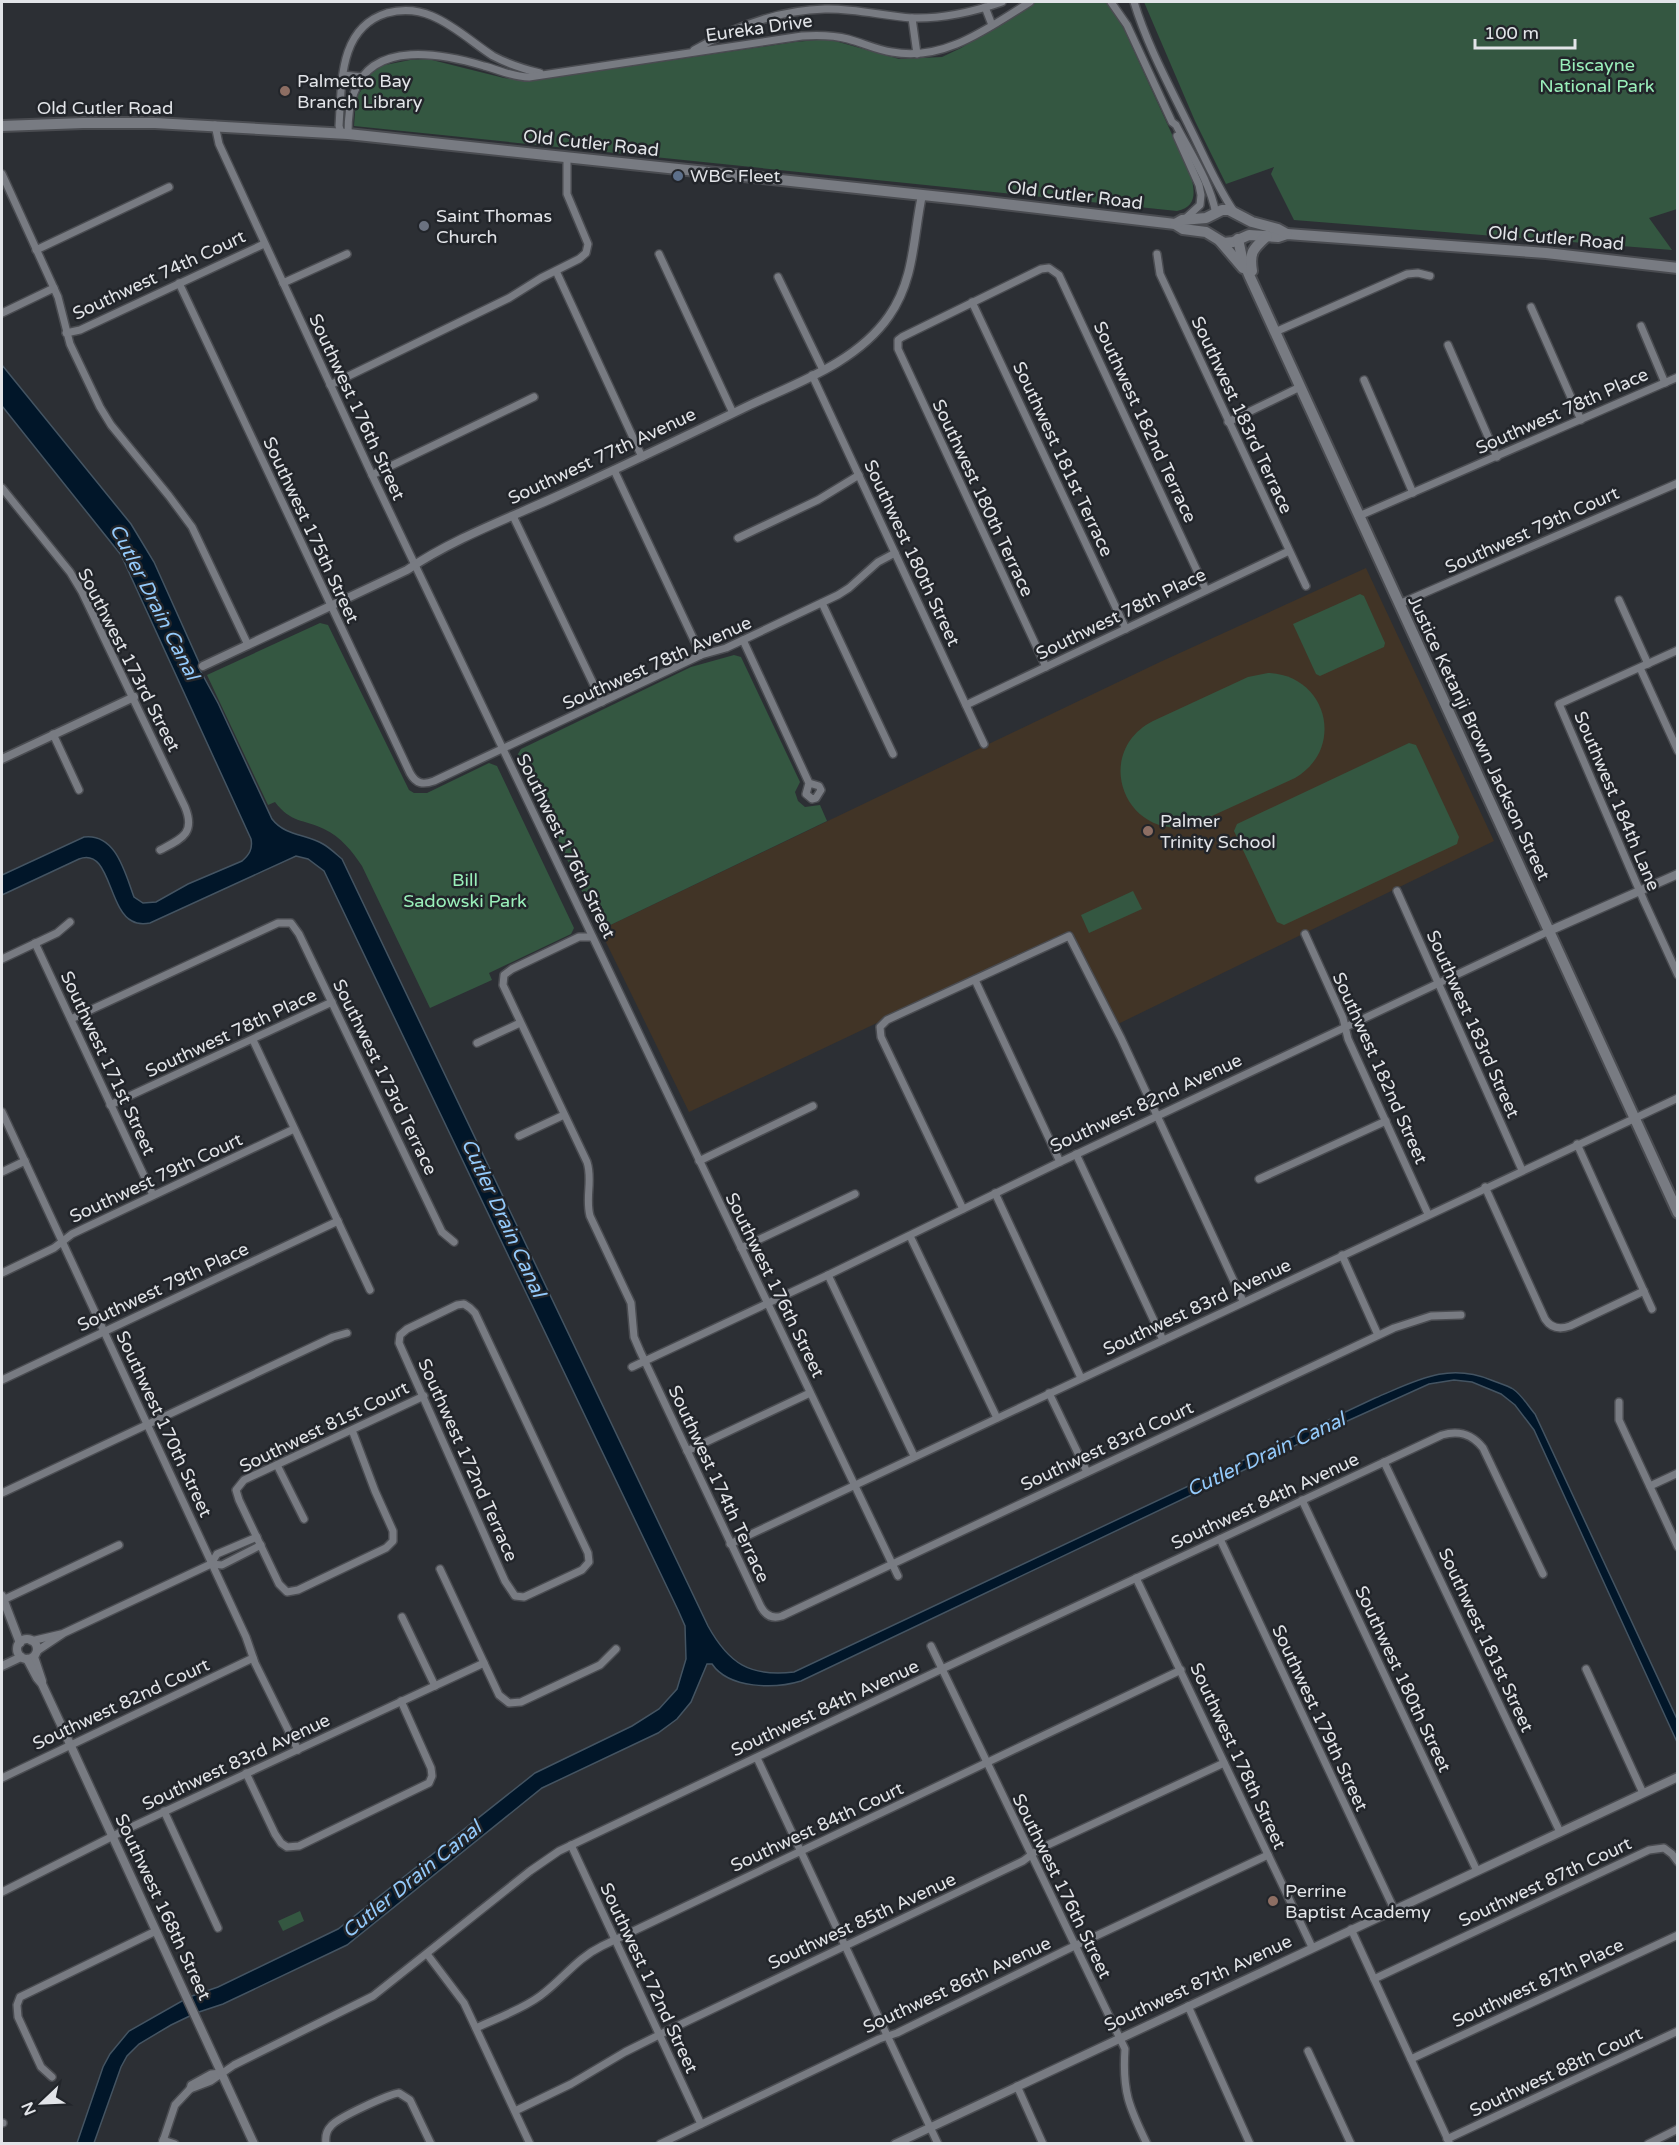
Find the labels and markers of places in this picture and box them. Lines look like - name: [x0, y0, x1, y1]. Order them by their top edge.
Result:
- place label: Palmetto Bay Branch Library: [297, 70, 423, 113]
- marker: Palmetto Bay Branch Library: [278, 84, 292, 98]
- place label: WBC Fleet: [690, 165, 781, 187]
- marker: WBC Fleet: [671, 169, 685, 183]
- place label: Saint Thomas Church: [436, 205, 552, 248]
- marker: Saint Thomas Church: [417, 219, 431, 233]
- place label: Palmer Trinity School: [1160, 810, 1276, 853]
- marker: Palmer Trinity School: [1141, 824, 1155, 838]
- place label: Perrine Baptist Academy: [1285, 1880, 1431, 1923]
- marker: Perrine Baptist Academy: [1266, 1894, 1280, 1908]

